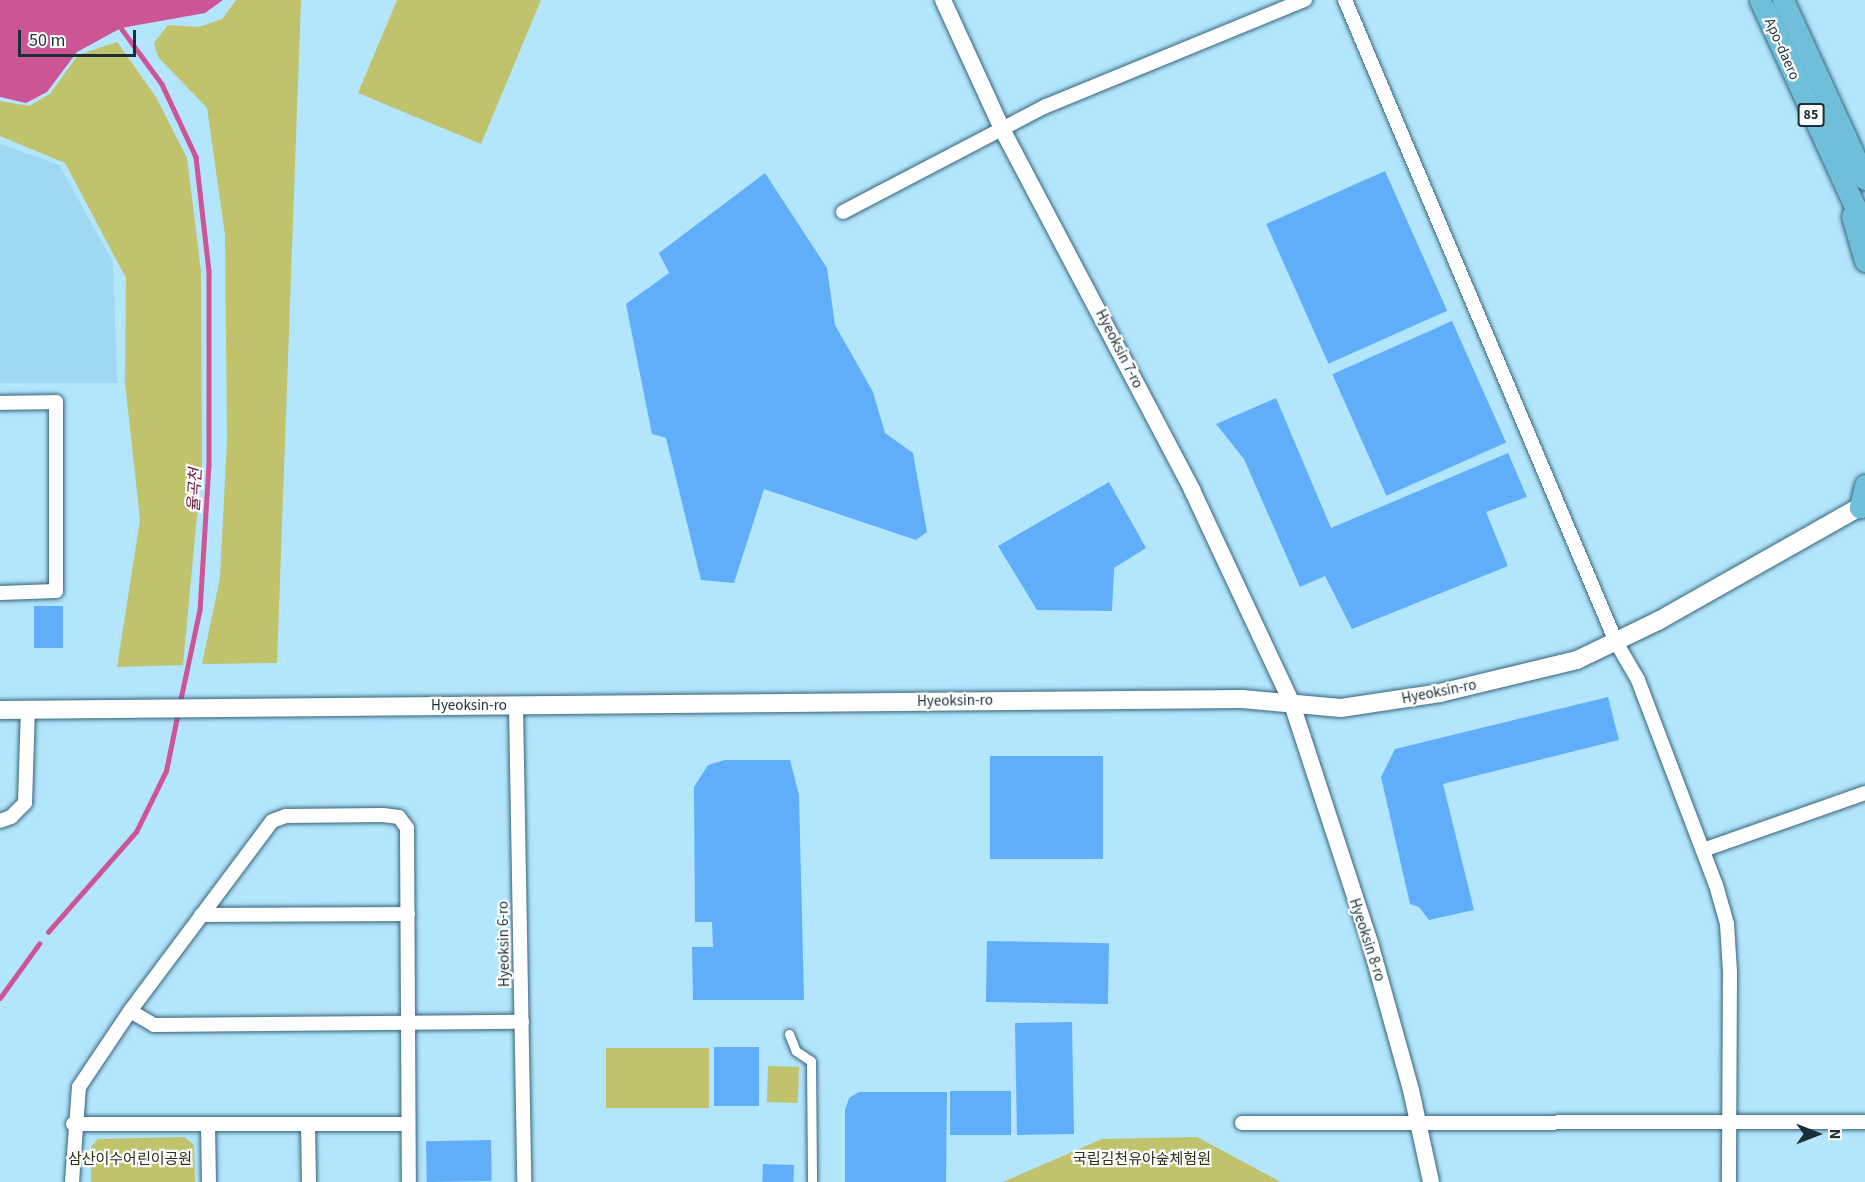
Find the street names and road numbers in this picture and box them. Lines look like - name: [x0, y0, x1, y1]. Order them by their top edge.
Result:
- street label: Apo-daero: [1760, 15, 1804, 83]
- road number: 85: [1798, 104, 1824, 126]
- street label: Hyeoksin 7-ro: [1091, 307, 1147, 391]
- street label: Hyeoksin-ro: [1400, 676, 1478, 708]
- street label: Hyeoksin-ro: [917, 691, 993, 711]
- street label: Hyeoksin-ro: [431, 697, 507, 715]
- street label: Hyeoksin 8-ro: [1345, 896, 1389, 984]
- street label: Hyeoksin 6-ro: [494, 901, 514, 987]

